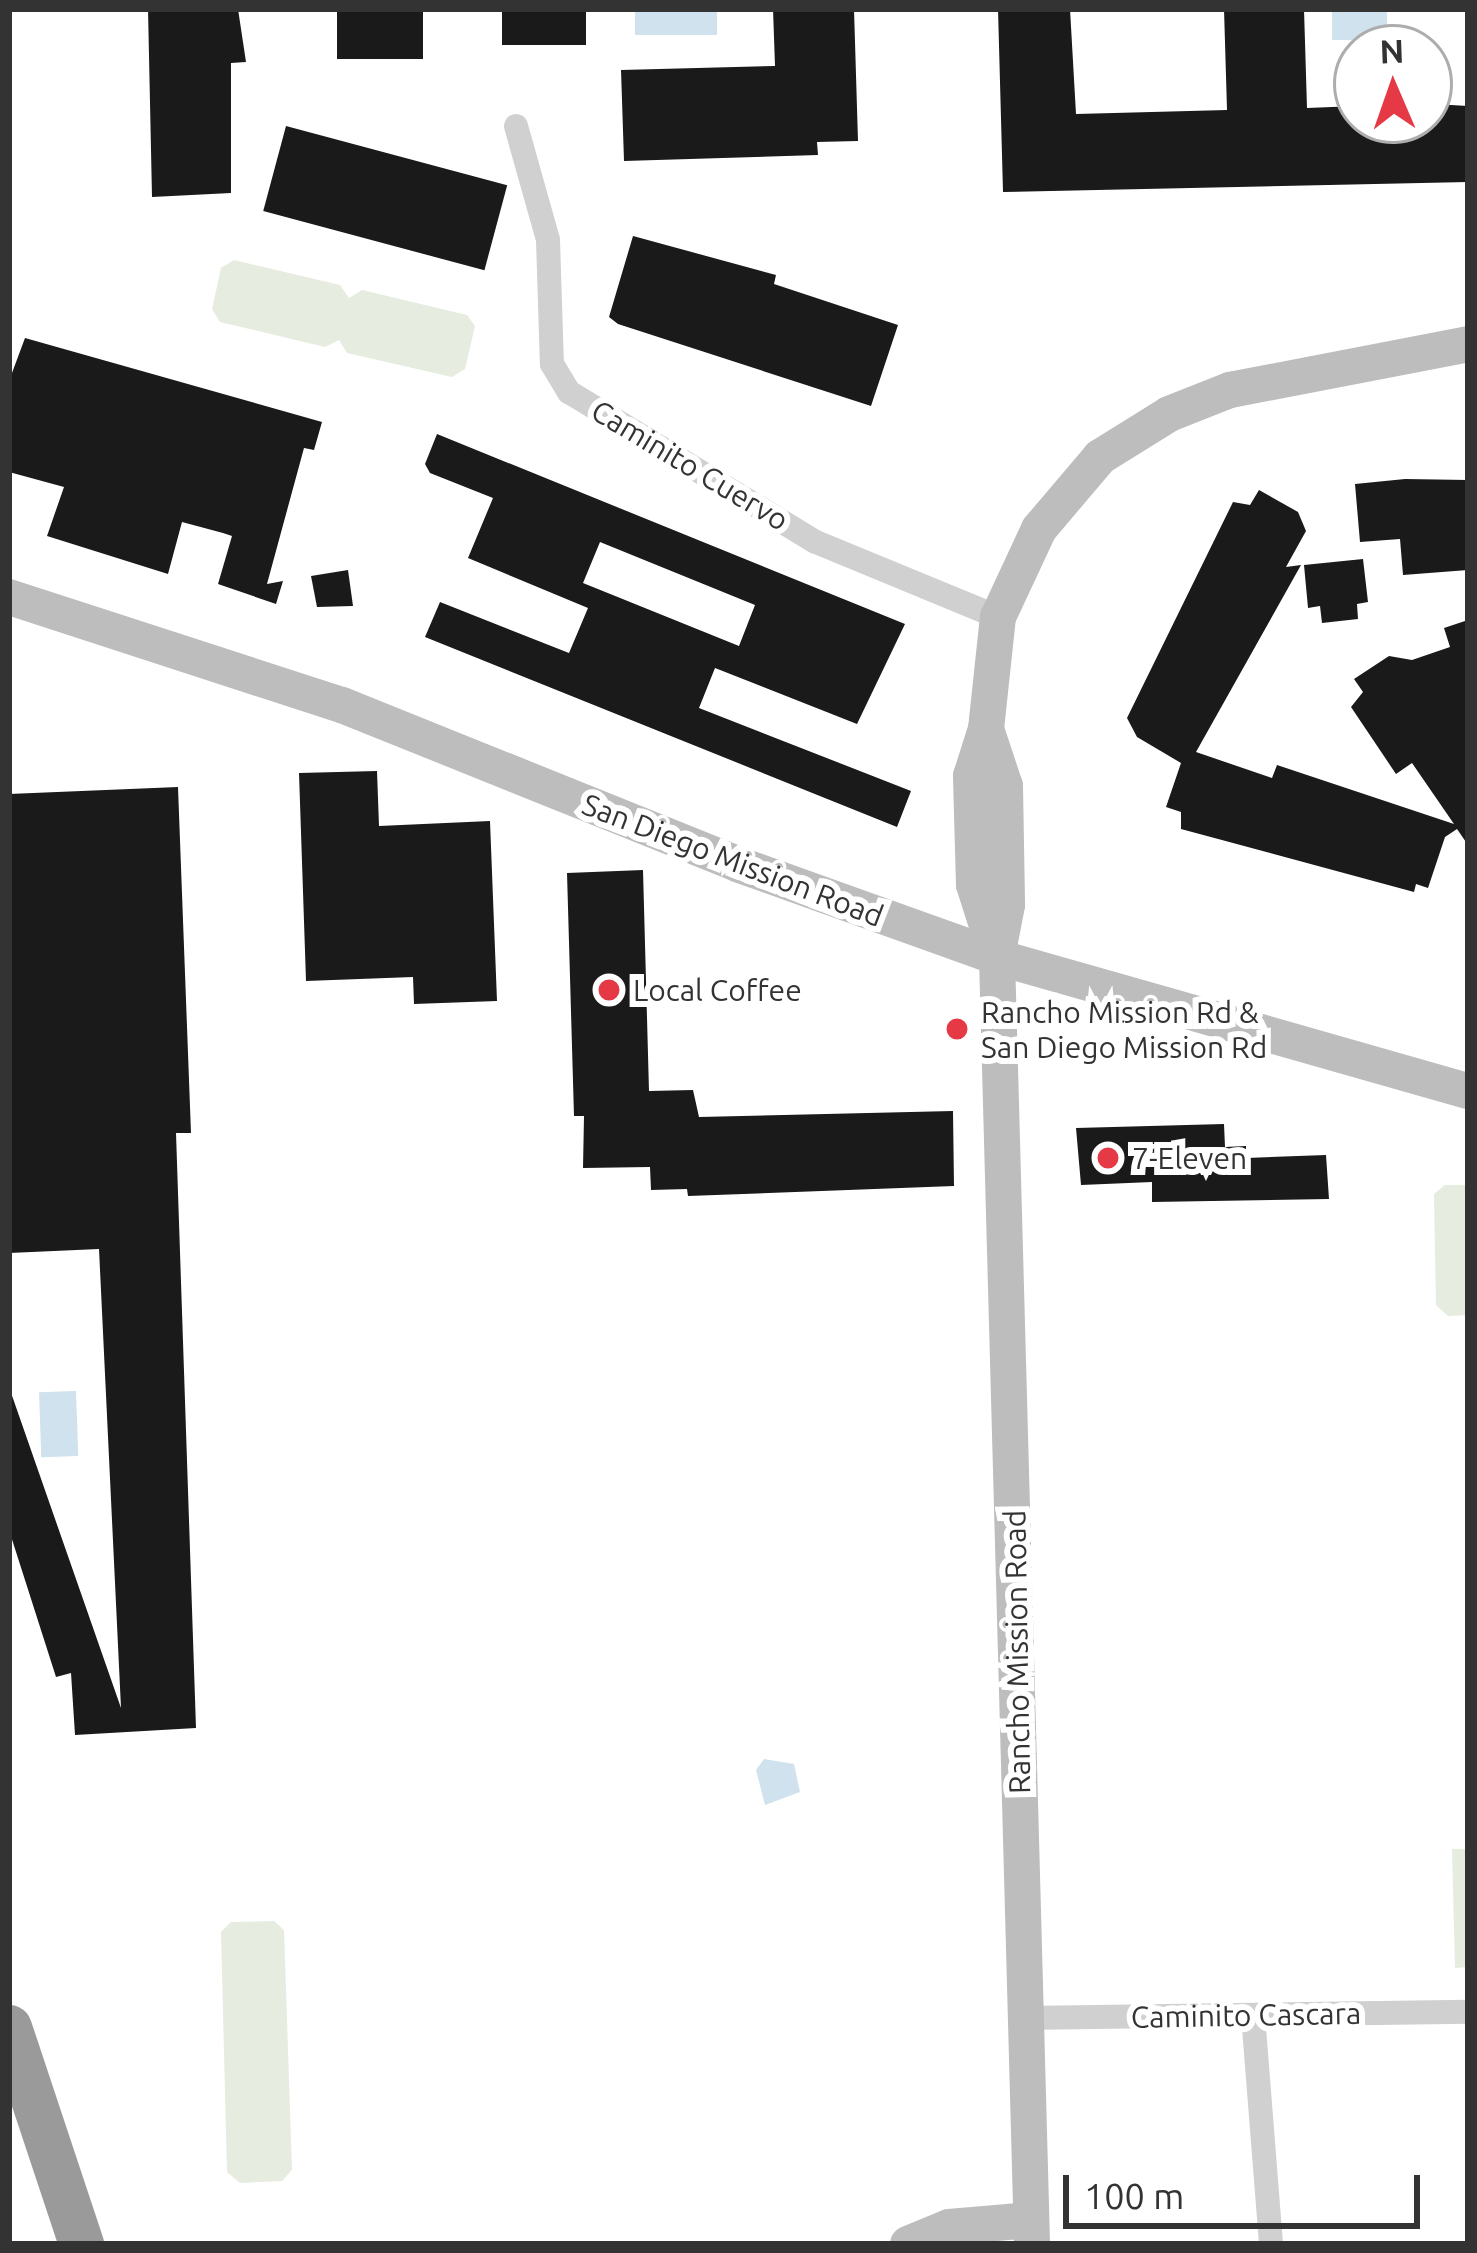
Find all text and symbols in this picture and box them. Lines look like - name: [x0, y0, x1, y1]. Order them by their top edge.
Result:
- north arrow: [1333, 24, 1453, 144]
- text: N: [1379, 32, 1405, 69]
- street label: Caminito Cuervo: [585, 392, 795, 538]
- street label: San Diego Mission Road: [578, 786, 888, 934]
- place label: Local Coffee: [633, 972, 802, 1008]
- marker: Local Coffee: [596, 977, 622, 1003]
- place label: Rancho Mission Rd & San Diego Mission Rd: [981, 994, 1267, 1064]
- marker: Rancho Mission Rd & San Diego Mission Rd: [944, 1016, 970, 1042]
- place label: 7-Eleven: [1132, 1140, 1247, 1176]
- marker: 7-Eleven: [1095, 1145, 1121, 1171]
- street label: Rancho Mission Road: [997, 1510, 1037, 1794]
- street label: Caminito Cascara: [1130, 1995, 1362, 2035]
- scale bar: [1069, 2151, 1426, 2225]
- text: 100 m: [1084, 2175, 1184, 2216]

